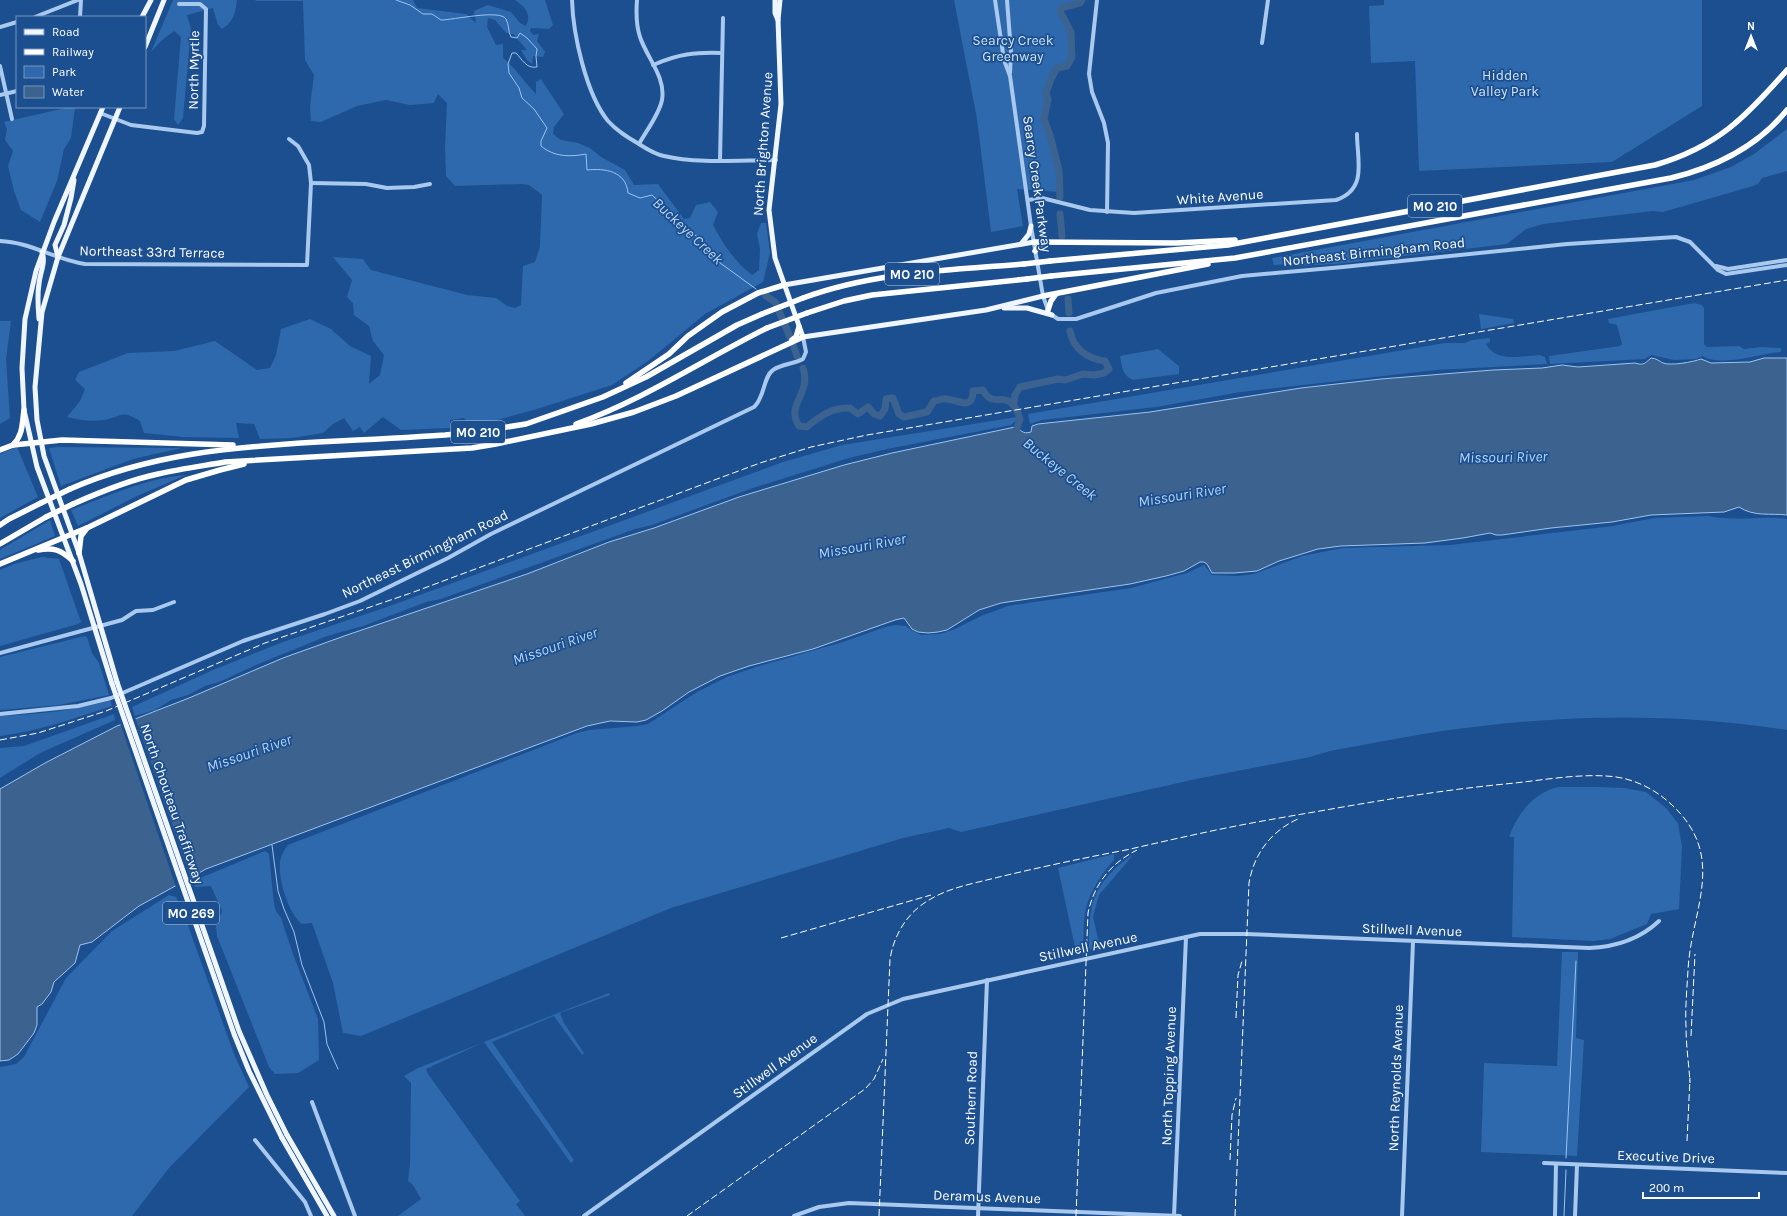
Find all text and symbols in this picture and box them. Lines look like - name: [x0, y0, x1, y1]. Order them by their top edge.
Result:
- legend: [16, 16, 146, 108]
- north arrow: [1731, 16, 1771, 56]
- text: N: [1747, 20, 1755, 33]
- text: Road: [52, 25, 80, 39]
- street label: North Myrtle: [185, 30, 203, 110]
- park label: Searcy Creek Greenway: [972, 32, 1054, 65]
- text: Railway: [52, 45, 94, 59]
- text: Park: [52, 65, 77, 79]
- park label: Hidden Valley Park: [1471, 67, 1539, 100]
- street label: North Brighton Avenue: [749, 71, 777, 217]
- text: Water: [52, 85, 85, 99]
- street label: Searcy Creek Parkway: [1019, 115, 1055, 254]
- street label: White Avenue: [1176, 185, 1264, 209]
- water label: Buckeye Creek: [649, 194, 727, 268]
- road number: MO 210: [1408, 195, 1462, 217]
- street label: Northeast Birmingham Road: [1282, 234, 1466, 270]
- street label: Northeast 33rd Terrace: [79, 242, 225, 262]
- road number: MO 210: [885, 263, 939, 285]
- road number: MO 210: [451, 421, 505, 443]
- water label: Buckeye Creek: [1019, 434, 1101, 504]
- water label: Missouri River: [1458, 447, 1548, 467]
- water label: Missouri River: [1137, 479, 1228, 511]
- street label: Northeast Birmingham Road: [339, 506, 511, 602]
- water label: Missouri River: [817, 529, 908, 563]
- water label: Missouri River: [510, 623, 601, 669]
- street label: North Chouteau Trafficway: [137, 722, 208, 887]
- water label: Missouri River: [204, 730, 295, 776]
- road number: MO 269: [163, 902, 219, 924]
- street label: Stillwell Avenue: [1362, 920, 1462, 940]
- street label: Stillwell Avenue: [1037, 928, 1139, 966]
- street label: North Reynolds Avenue: [1385, 1004, 1407, 1152]
- street label: North Topping Avenue: [1158, 1006, 1180, 1146]
- street label: Stillwell Avenue: [729, 1030, 821, 1102]
- street label: Southern Road: [961, 1050, 981, 1146]
- street label: Executive Drive: [1617, 1147, 1715, 1167]
- scale bar: [1643, 1174, 1759, 1200]
- text: 200 m: [1649, 1181, 1684, 1195]
- street label: Deramus Avenue: [933, 1187, 1041, 1207]

